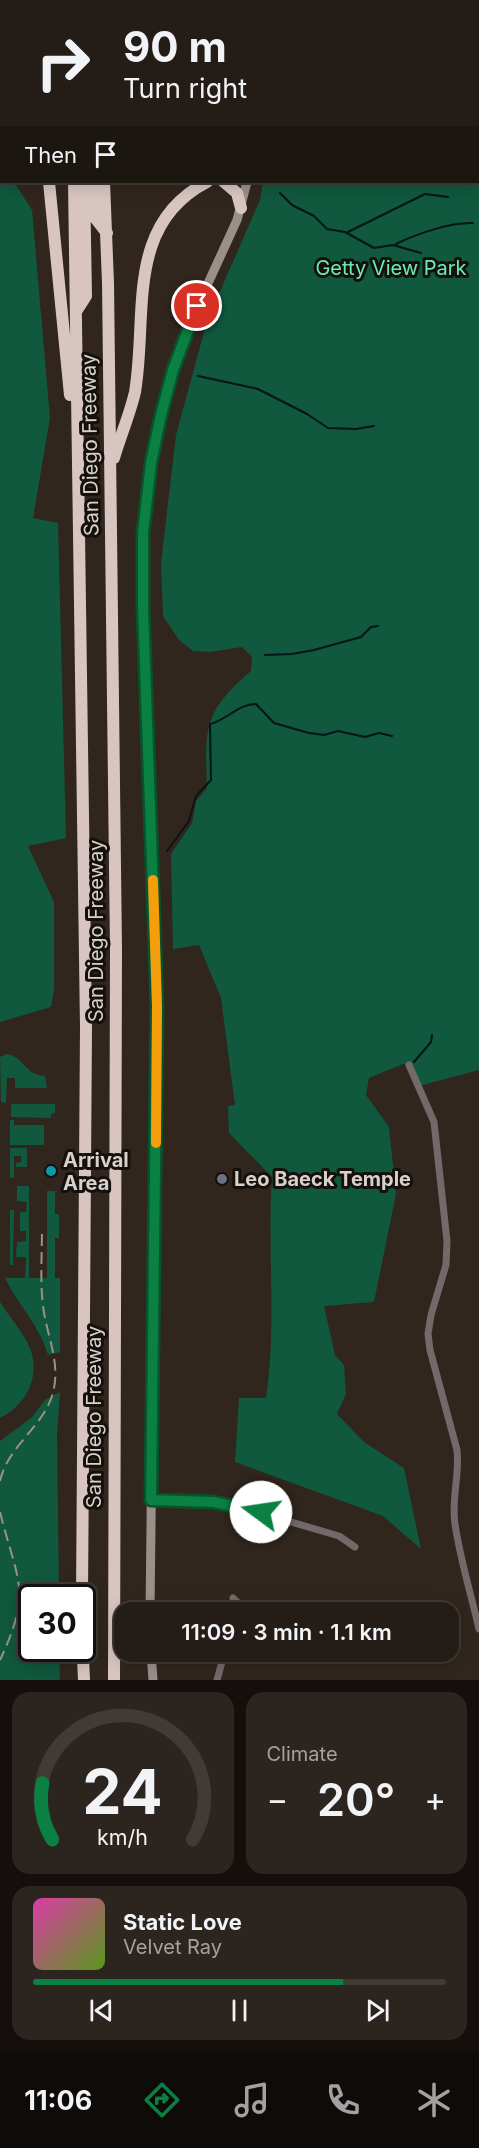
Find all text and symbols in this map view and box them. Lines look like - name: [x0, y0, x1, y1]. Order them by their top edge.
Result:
- text: 90 m: [123, 21, 227, 72]
- icon: right: [24, 24, 102, 102]
- text: Turn right: [123, 72, 247, 105]
- icon: arrive: [89, 138, 122, 171]
- text: Then: [24, 142, 77, 168]
- park label: Getty View Park: [315, 256, 467, 280]
- pin: [171, 280, 222, 331]
- icon: arrive: [180, 289, 213, 322]
- street label: San Diego Freeway: [76, 354, 104, 536]
- street label: San Diego Freeway: [84, 840, 108, 1022]
- place label: Arrival Area: [63, 1148, 129, 1195]
- marker: Arrival Area: [44, 1164, 58, 1178]
- place label: Leo Baeck Temple: [234, 1167, 411, 1191]
- marker: Leo Baeck Temple: [215, 1172, 229, 1186]
- street label: San Diego Freeway: [82, 1326, 106, 1508]
- position arrow: [229, 1480, 293, 1544]
- speed limit sign: 30: [18, 1584, 96, 1662]
- text: 11:09 · 3 min · 1.1 km: [181, 1619, 392, 1645]
- text: Climate: [267, 1742, 338, 1766]
- text: 24: [82, 1754, 163, 1829]
- text: 20°: [317, 1772, 395, 1827]
- text: −: [267, 1779, 288, 1819]
- text: +: [424, 1779, 446, 1819]
- text: km/h: [97, 1824, 148, 1850]
- text: Static Love: [123, 1909, 242, 1935]
- text: Velvet Ray: [123, 1935, 222, 1959]
- icon: previous: [85, 1994, 118, 2027]
- icon: pause: [223, 1994, 256, 2027]
- icon: next: [361, 1994, 394, 2027]
- icon: directions: [141, 2079, 183, 2121]
- icon: music: [231, 2079, 273, 2121]
- icon: phone: [322, 2079, 364, 2121]
- icon: climate: [413, 2079, 455, 2121]
- text: 11:06: [24, 2084, 92, 2117]

